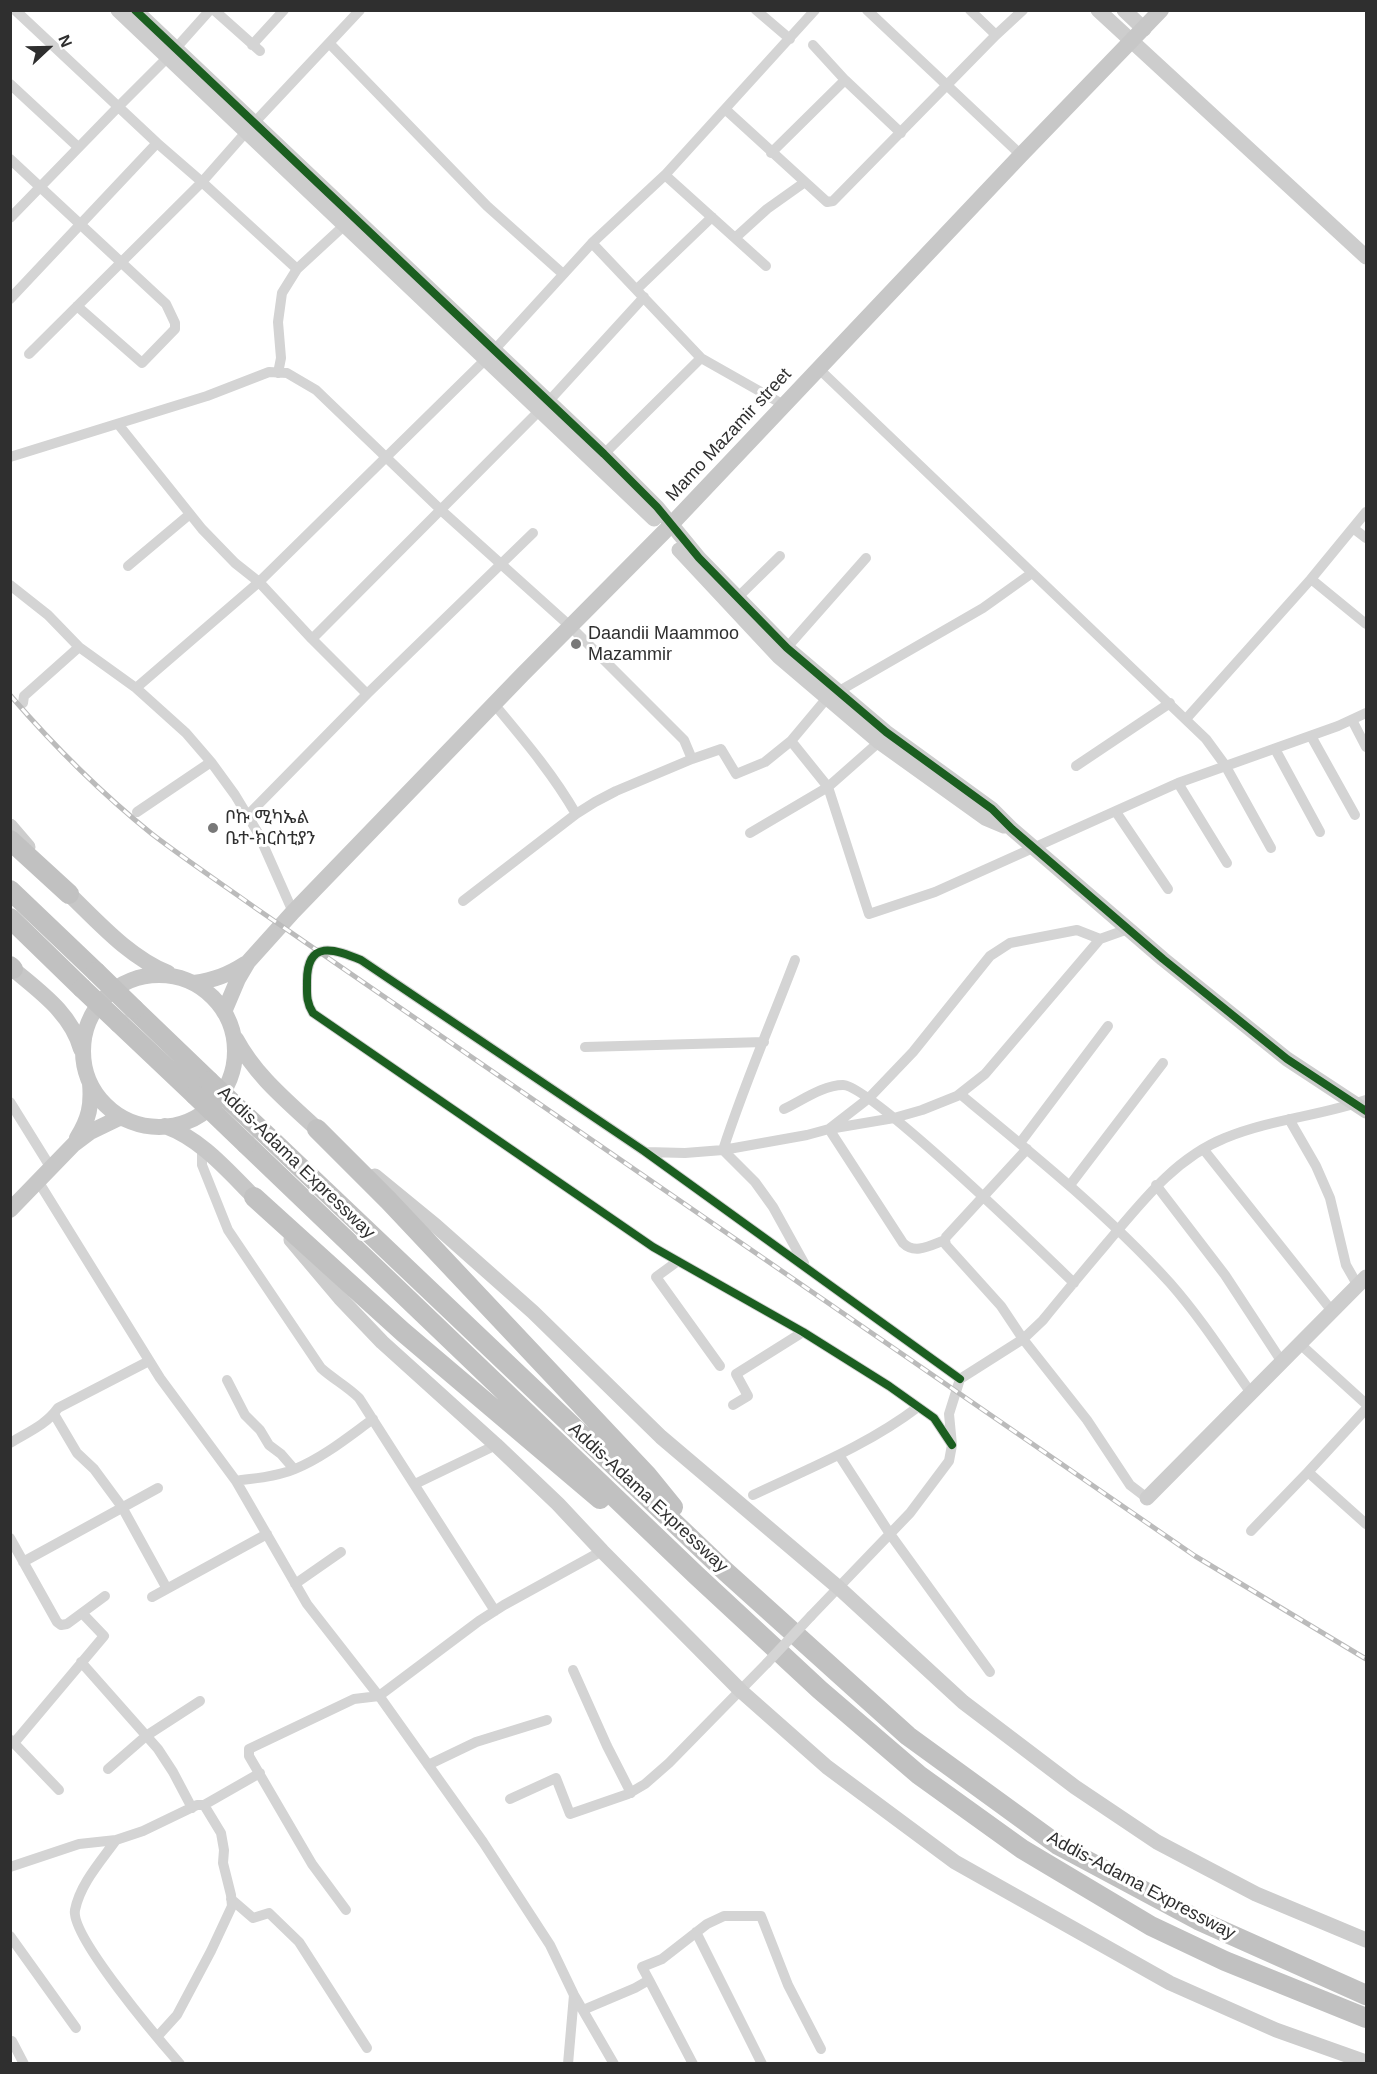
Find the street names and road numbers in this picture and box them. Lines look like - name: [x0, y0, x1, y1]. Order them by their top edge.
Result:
- street label: Mamo Mazamir street: [662, 364, 796, 506]
- street label: Addis-Adama Expressway: [213, 1082, 379, 1244]
- street label: Addis-Adama Expressway: [564, 1418, 732, 1578]
- street label: Addis-Adama Expressway: [1043, 1827, 1239, 1945]

